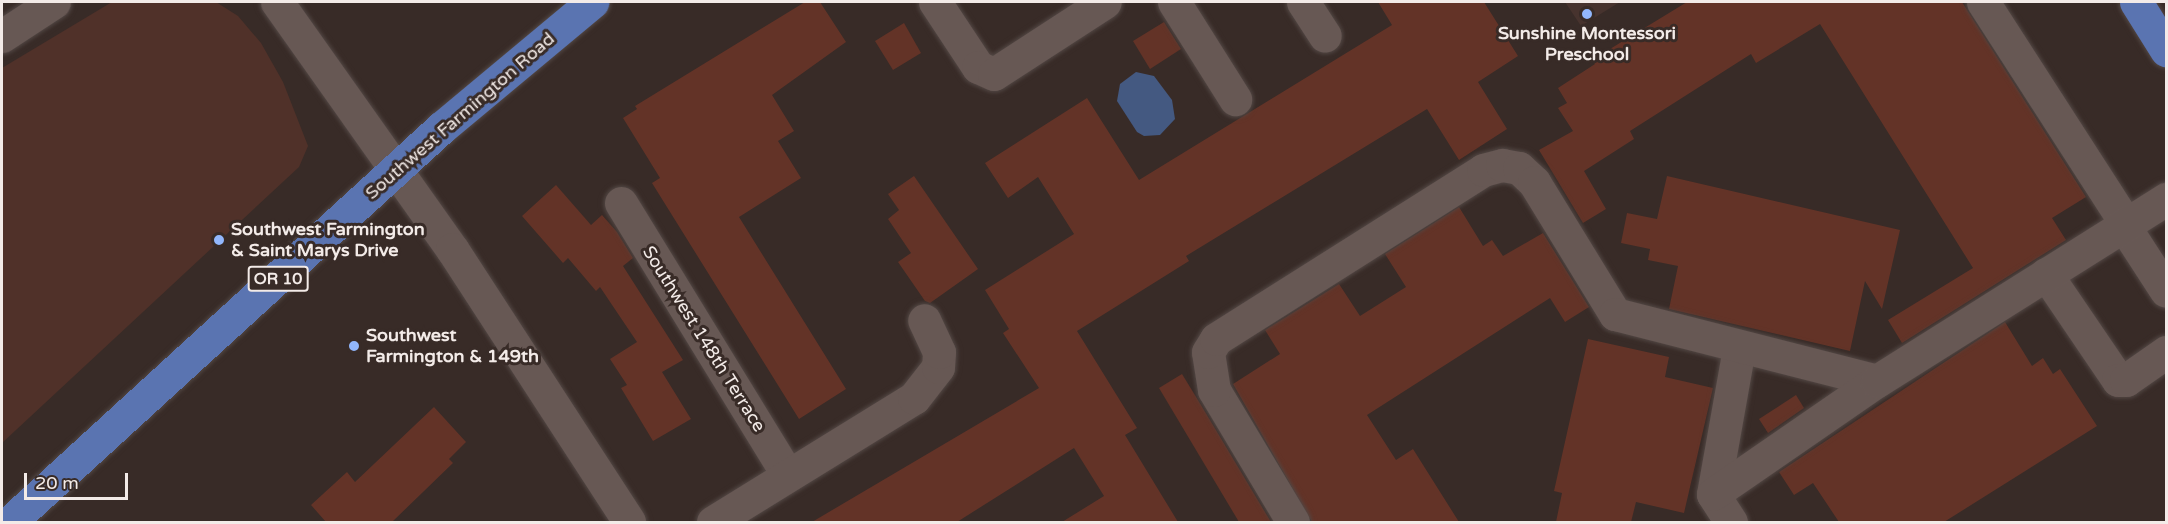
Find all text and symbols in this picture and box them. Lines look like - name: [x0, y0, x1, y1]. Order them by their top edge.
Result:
- marker: Sunshine Montessori Preschool: [1580, 7, 1594, 21]
- place label: Sunshine Montessori Preschool: [1498, 23, 1676, 66]
- street label: Southwest Farmington Road: [361, 28, 559, 204]
- place label: Southwest Farmington & Saint Marys Drive: [231, 219, 425, 262]
- marker: Southwest Farmington & Saint Marys Drive: [212, 233, 226, 247]
- street label: Southwest 148th Terrace: [638, 242, 770, 436]
- road number: OR 10: [246, 266, 310, 292]
- place label: Southwest Farmington & 149th: [366, 325, 539, 368]
- marker: Southwest Farmington & 149th: [347, 339, 361, 353]
- scale bar: [27, 461, 130, 499]
- text: 20 m: [35, 472, 79, 494]

